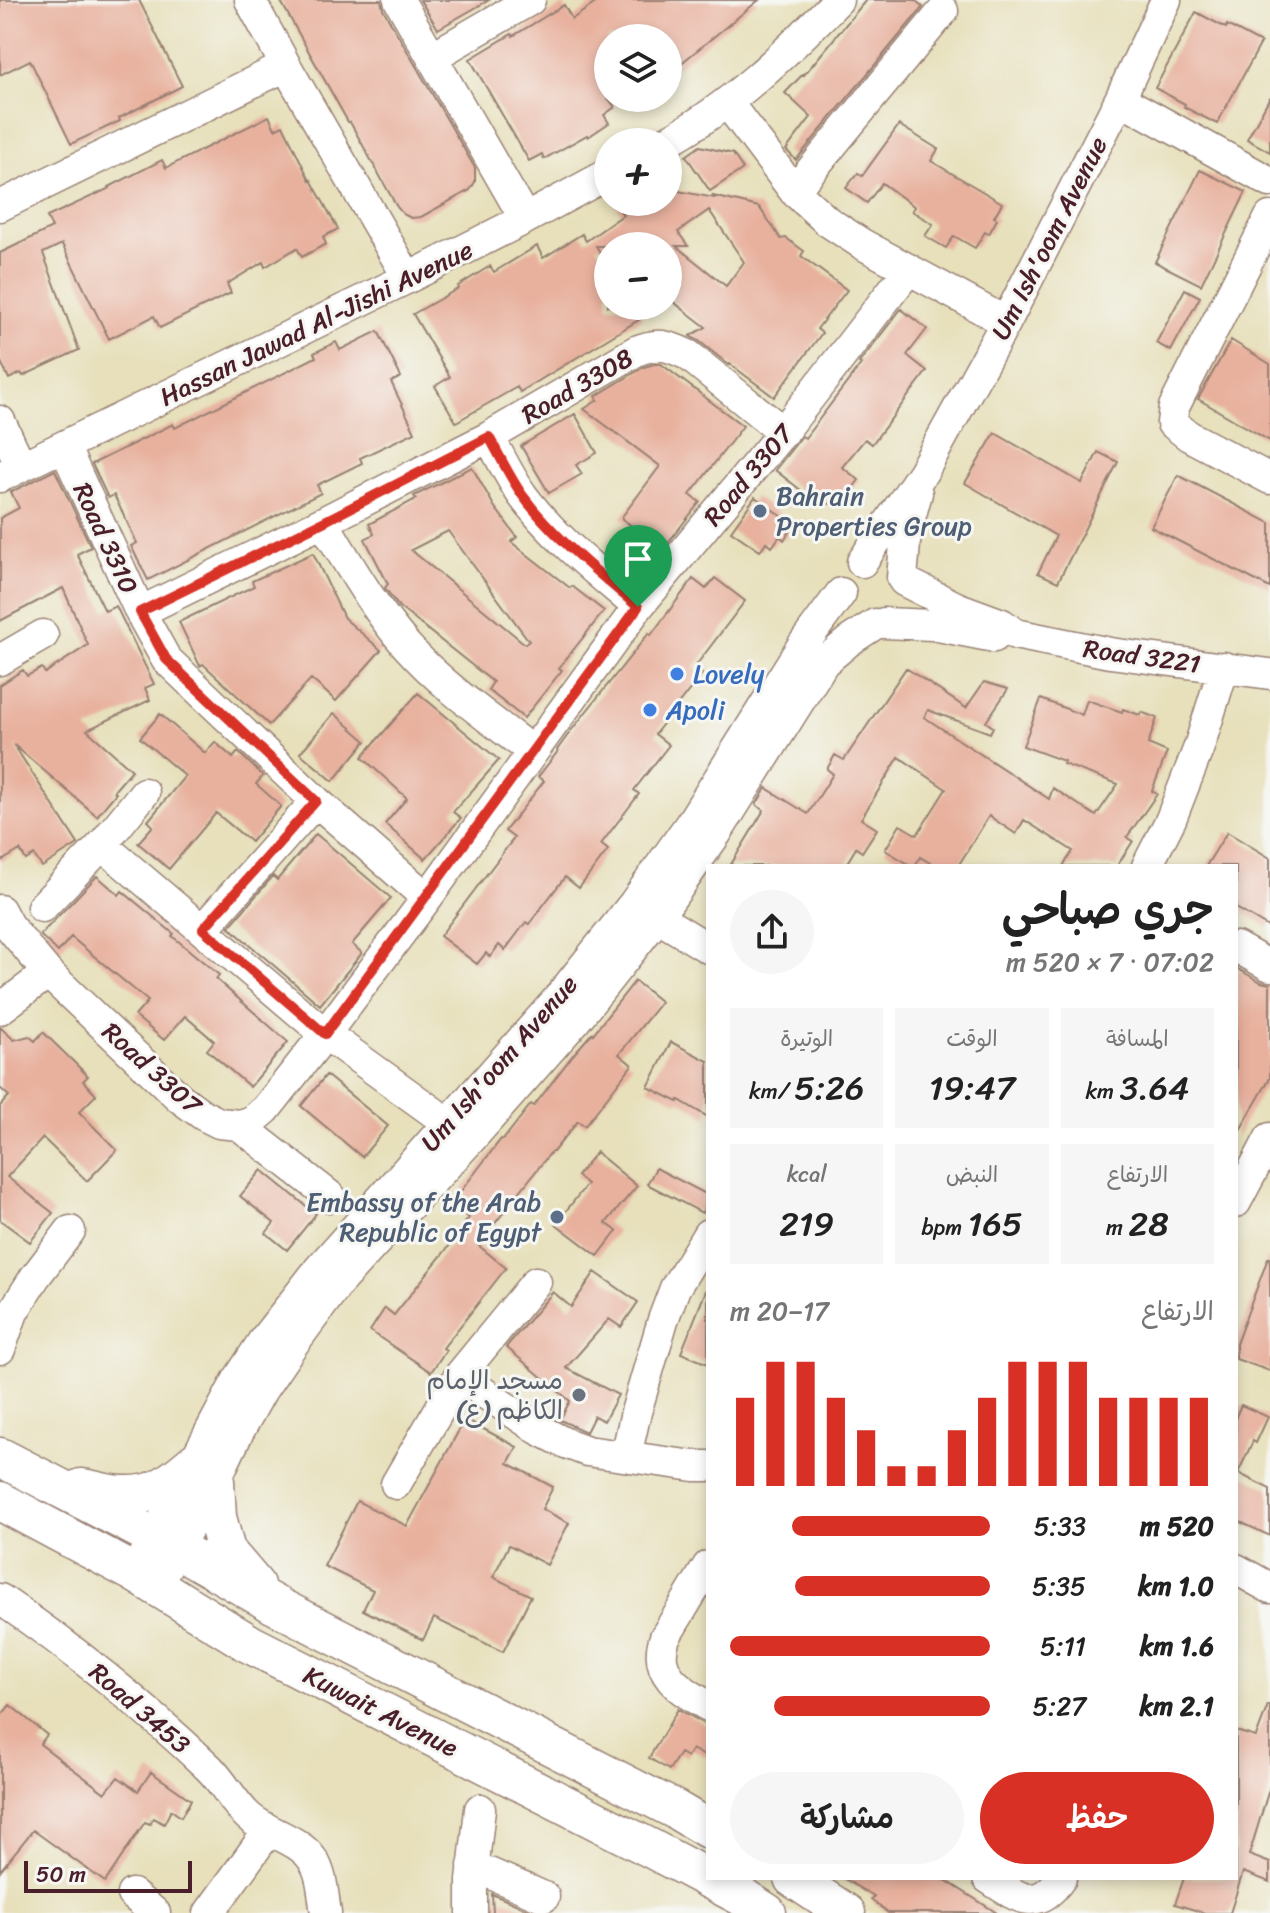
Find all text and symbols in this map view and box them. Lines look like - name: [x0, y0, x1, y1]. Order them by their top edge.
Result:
- map controls: [594, 24, 682, 320]
- button: layers: [594, 24, 682, 112]
- button: +: [594, 128, 682, 216]
- street label: Um Ish'oom Avenue: [978, 128, 1120, 348]
- street label: Hassan Jawad Al-Jishi Avenue: [151, 227, 481, 419]
- button: −: [594, 232, 682, 320]
- street label: Road 3308: [512, 335, 642, 437]
- street label: Road 3307: [691, 412, 806, 537]
- place label: Bahrain Properties Group: [776, 473, 972, 549]
- street label: Road 3310: [60, 475, 152, 601]
- marker: Bahrain Properties Group: [751, 502, 769, 520]
- pin: [604, 525, 672, 607]
- icon: arrive: [616, 537, 660, 581]
- street label: Road 3221: [1080, 625, 1204, 687]
- place label: Lovely: [693, 651, 765, 697]
- marker: Lovely: [668, 665, 686, 683]
- place label: Apoli: [665, 687, 725, 733]
- marker: Apoli: [641, 701, 659, 719]
- text: جري صباحي: [1001, 870, 1214, 948]
- button: share: [730, 890, 814, 974]
- text: 07:02 · 7 × 520 m: [1006, 939, 1214, 985]
- street label: Um Ish'oom Avenue: [408, 964, 590, 1162]
- street label: Road 3307: [91, 1010, 214, 1127]
- text: الوتيرة: [780, 1019, 833, 1058]
- text: الوقت: [946, 1019, 998, 1058]
- text: المسافة: [1106, 1019, 1169, 1058]
- text: 5:26: [794, 1058, 864, 1118]
- text: 19:47: [929, 1058, 1015, 1118]
- text: 3.64: [1120, 1058, 1189, 1118]
- text: /km: [749, 1072, 794, 1111]
- text: km: [1085, 1072, 1120, 1111]
- text: kcal: [787, 1155, 827, 1194]
- text: النبض: [946, 1155, 998, 1194]
- text: الارتفاع: [1106, 1155, 1168, 1194]
- place label: Embassy of the Arab Republic of Egypt: [306, 1179, 543, 1255]
- text: 219: [779, 1194, 834, 1254]
- text: 165: [968, 1194, 1023, 1254]
- text: 28: [1129, 1194, 1169, 1254]
- marker: Embassy of the Arab Republic of Egypt: [548, 1208, 566, 1226]
- text: bpm: [922, 1208, 968, 1247]
- text: m: [1106, 1208, 1129, 1247]
- text: 17–20 m: [730, 1288, 829, 1334]
- text: الارتفاع: [1141, 1288, 1214, 1334]
- place label: مسجد الإمام الكاظم (ع): [426, 1357, 563, 1433]
- marker: مسجد الإمام الكاظم (ع): [570, 1386, 588, 1404]
- text: 5:33: [1034, 1503, 1086, 1549]
- text: 520 m: [1140, 1503, 1214, 1549]
- text: 5:35: [1032, 1563, 1086, 1609]
- text: 1.0 km: [1138, 1563, 1214, 1609]
- text: 5:11: [1040, 1623, 1086, 1669]
- text: 1.6 km: [1140, 1623, 1214, 1669]
- street label: Road 3453: [78, 1650, 202, 1766]
- street label: Kuwait Avenue: [295, 1652, 467, 1770]
- text: 5:27: [1032, 1683, 1086, 1729]
- text: 2.1 km: [1139, 1683, 1214, 1729]
- button: مشاركة: [730, 1772, 964, 1864]
- button: حفظ: [980, 1772, 1214, 1864]
- text: 50 m: [36, 1855, 86, 1894]
- scale bar: [24, 1857, 192, 1893]

